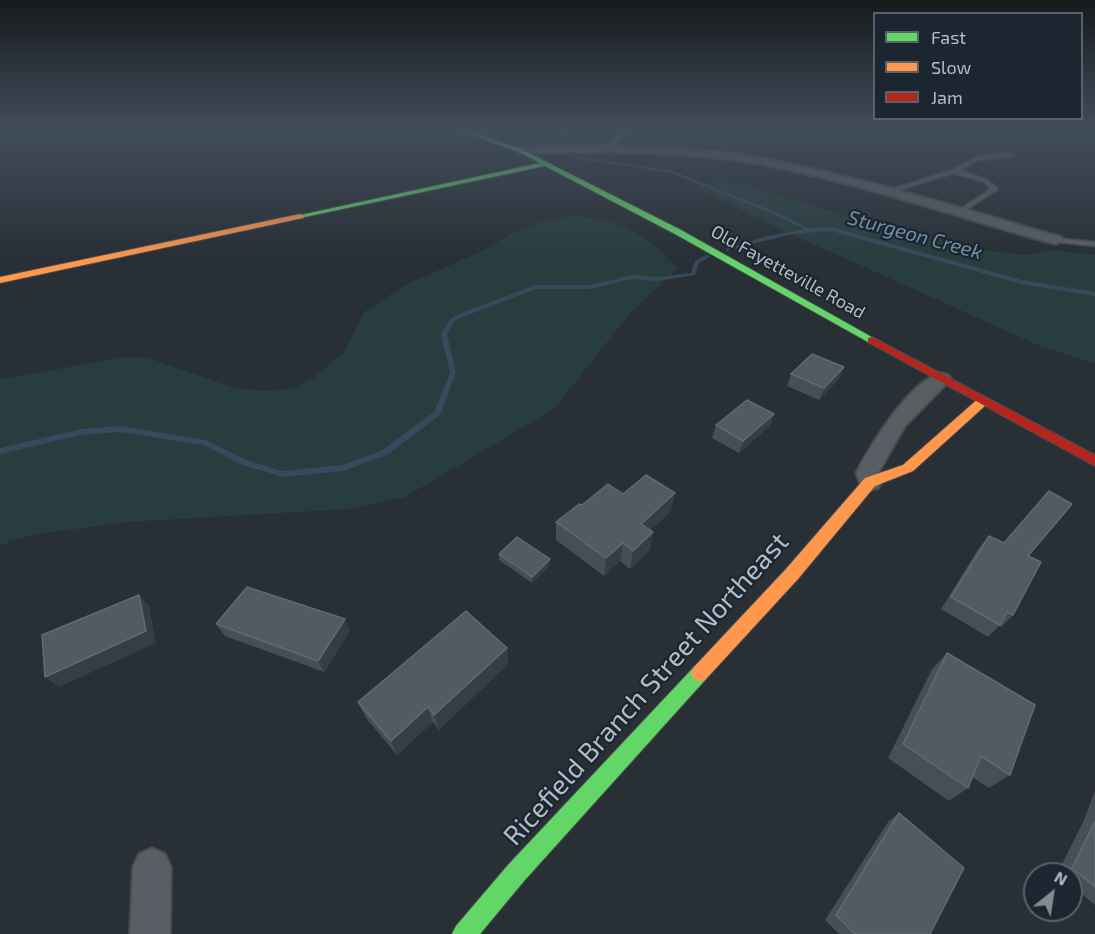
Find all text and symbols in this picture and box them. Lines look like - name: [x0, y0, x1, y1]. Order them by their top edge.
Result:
- legend: [873, 12, 1083, 120]
- text: Fast: [931, 26, 966, 48]
- text: Slow: [931, 56, 971, 78]
- text: Jam: [931, 86, 963, 108]
- water label: Sturgeon Creek: [845, 206, 985, 264]
- street label: Old Fayetteville Road: [707, 221, 869, 323]
- street label: Ricefield Branch Street Northeast: [497, 526, 795, 852]
- north arrow: [1023, 862, 1083, 922]
- text: N: [1051, 867, 1071, 889]

